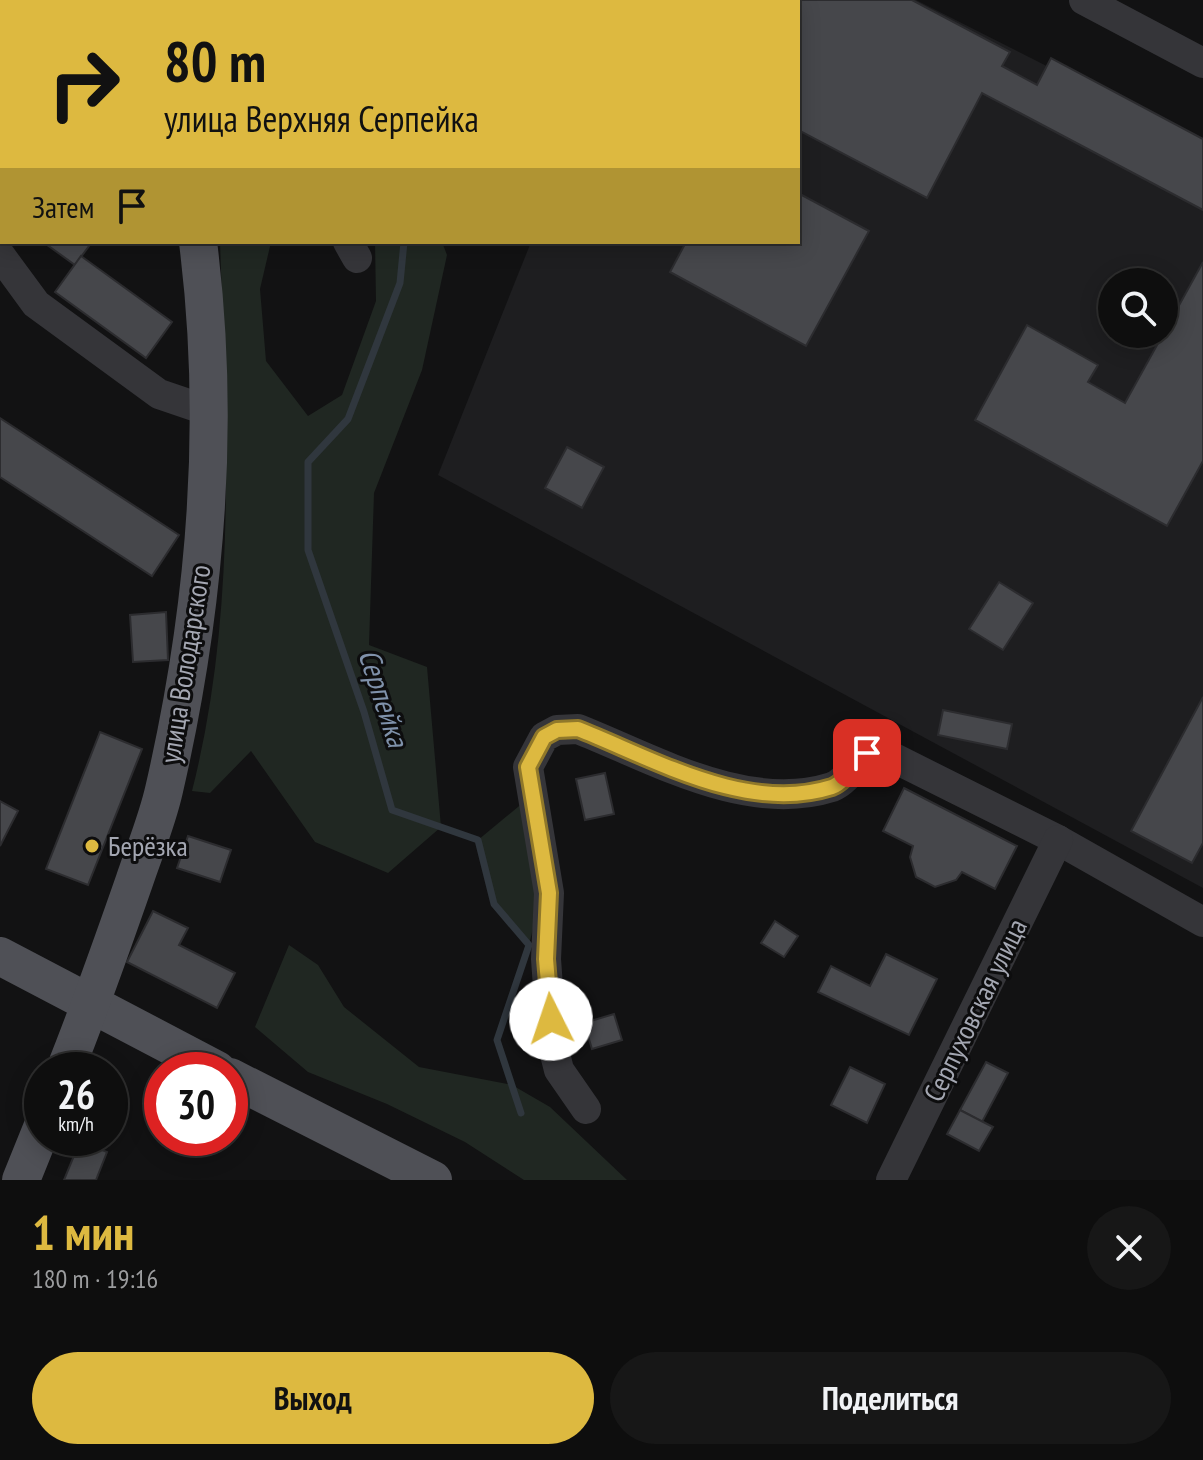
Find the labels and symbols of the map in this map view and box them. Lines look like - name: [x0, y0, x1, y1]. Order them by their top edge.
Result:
- street label: улица Володарского: [151, 562, 218, 766]
- water label: Серпейка: [350, 644, 419, 753]
- pin: [833, 719, 901, 787]
- place label: Берёзка: [108, 827, 188, 864]
- marker: Берёзка: [83, 837, 101, 855]
- street label: Серпуховская улица: [914, 912, 1035, 1107]
- position arrow: [509, 977, 593, 1061]
- speed limit sign: 30: [144, 1052, 248, 1156]

